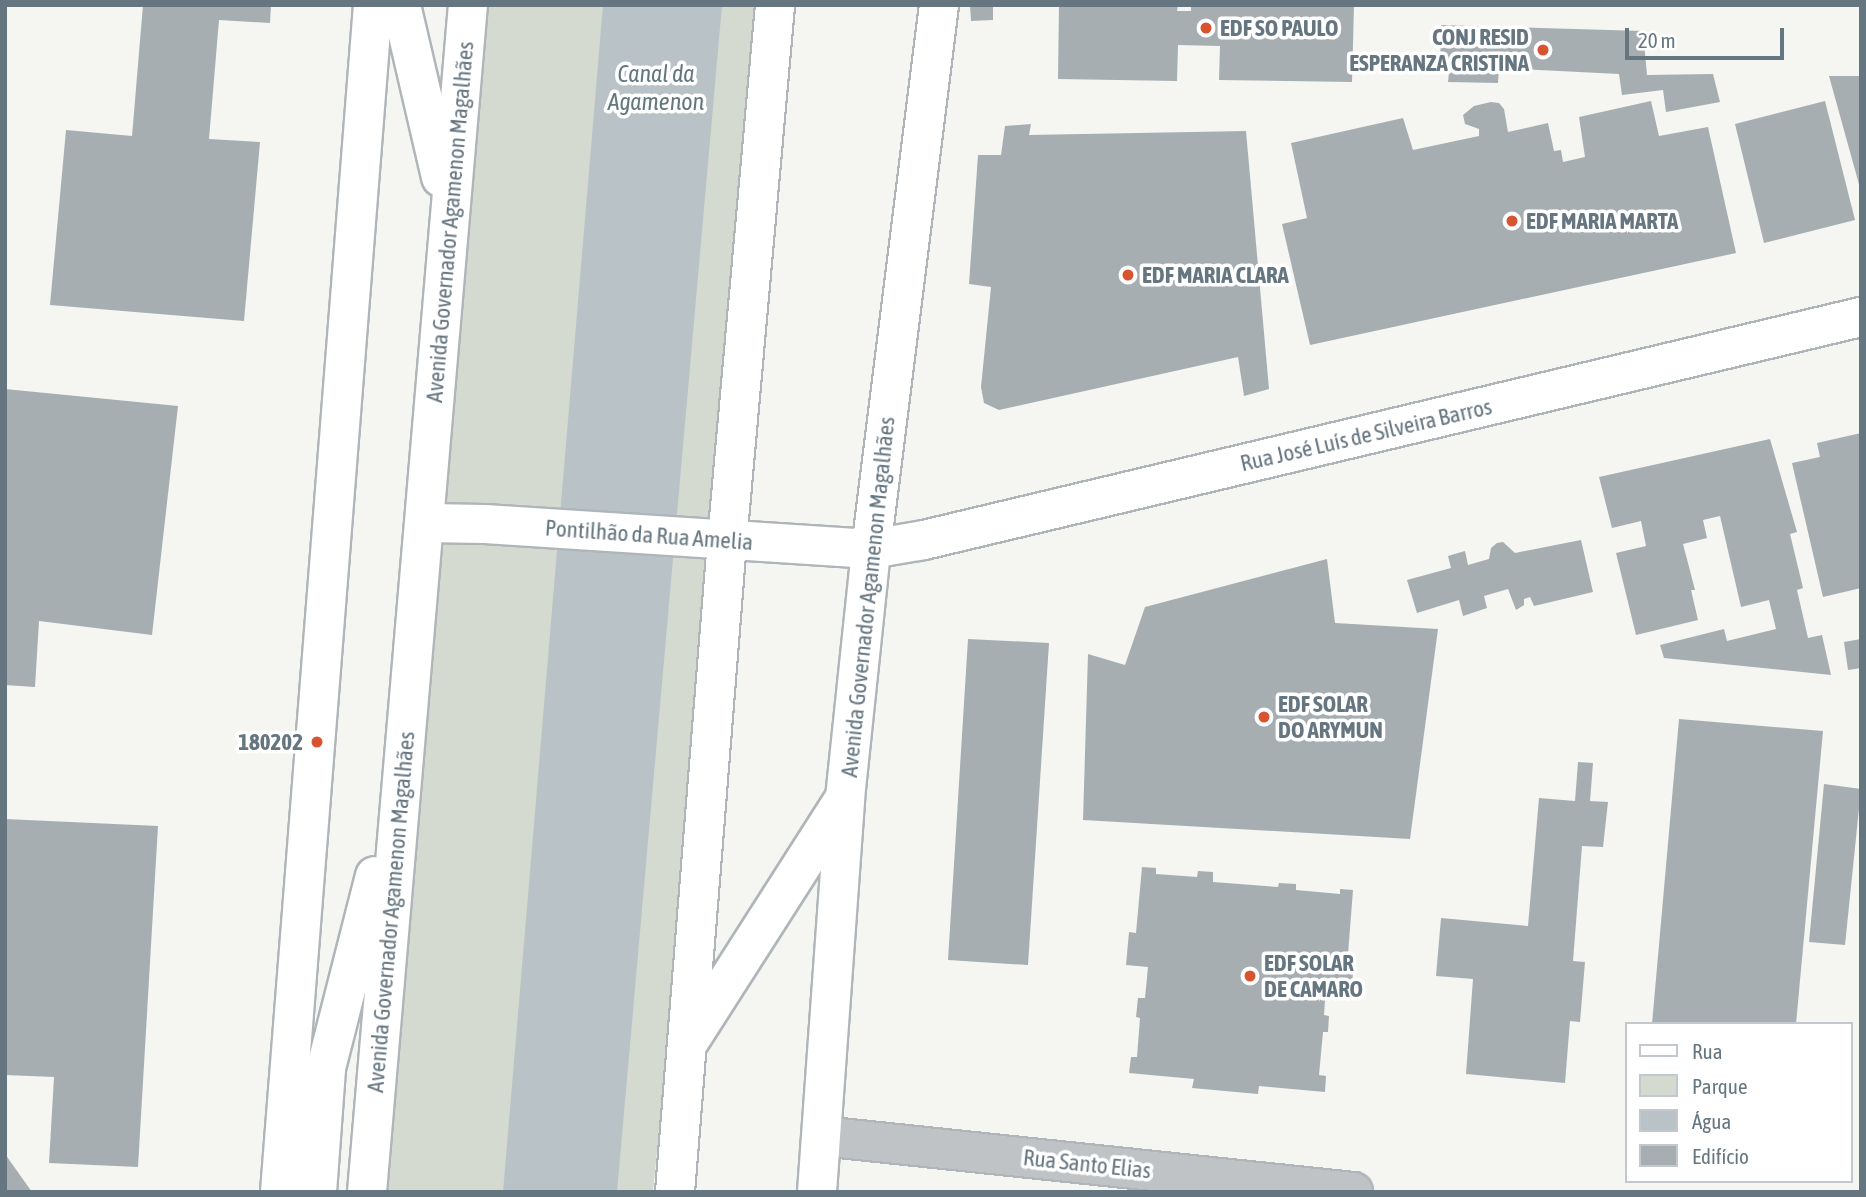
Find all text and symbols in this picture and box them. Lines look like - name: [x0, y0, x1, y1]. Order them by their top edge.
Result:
- place label: EDF SO PAULO: [1220, 14, 1338, 42]
- scale bar: [1628, 14, 1787, 58]
- marker: EDF SO PAULO: [1198, 20, 1214, 36]
- place label: CONJ RESID ESPERANZA CRISTINA: [1349, 23, 1529, 77]
- text: 20 m: [1638, 28, 1676, 52]
- street label: Avenida Governador Agamenon Magalhães: [420, 40, 480, 404]
- marker: CONJ RESID ESPERANZA CRISTINA: [1535, 42, 1551, 58]
- water label: Canal da Agamenon: [608, 60, 704, 116]
- place label: EDF MARIA MARTA: [1526, 207, 1678, 235]
- marker: EDF MARIA MARTA: [1504, 213, 1520, 229]
- place label: EDF MARIA CLARA: [1142, 261, 1289, 289]
- marker: EDF MARIA CLARA: [1120, 267, 1136, 283]
- street label: Rua José Luís de Silveira Barros: [1237, 393, 1495, 477]
- street label: Avenida Governador Agamenon Magalhães: [835, 415, 901, 779]
- street label: Pontilhão da Rua Amelia: [544, 514, 754, 556]
- place label: EDF SOLAR DO ARYMUN: [1278, 690, 1383, 744]
- marker: EDF SOLAR DO ARYMUN: [1256, 709, 1272, 725]
- place label: 180202: [238, 728, 303, 756]
- street label: Avenida Governador Agamenon Magalhães: [361, 730, 421, 1094]
- marker: 180202: [309, 734, 325, 750]
- place label: EDF SOLAR DE CAMARO: [1264, 949, 1363, 1003]
- marker: EDF SOLAR DE CAMARO: [1242, 968, 1258, 984]
- legend: [1624, 1022, 1852, 1183]
- text: Rua: [1692, 1039, 1722, 1063]
- text: Parque: [1692, 1074, 1747, 1098]
- text: Água: [1692, 1109, 1731, 1133]
- street label: Rua Santo Elias: [1022, 1144, 1152, 1184]
- text: Edifício: [1692, 1144, 1749, 1168]

